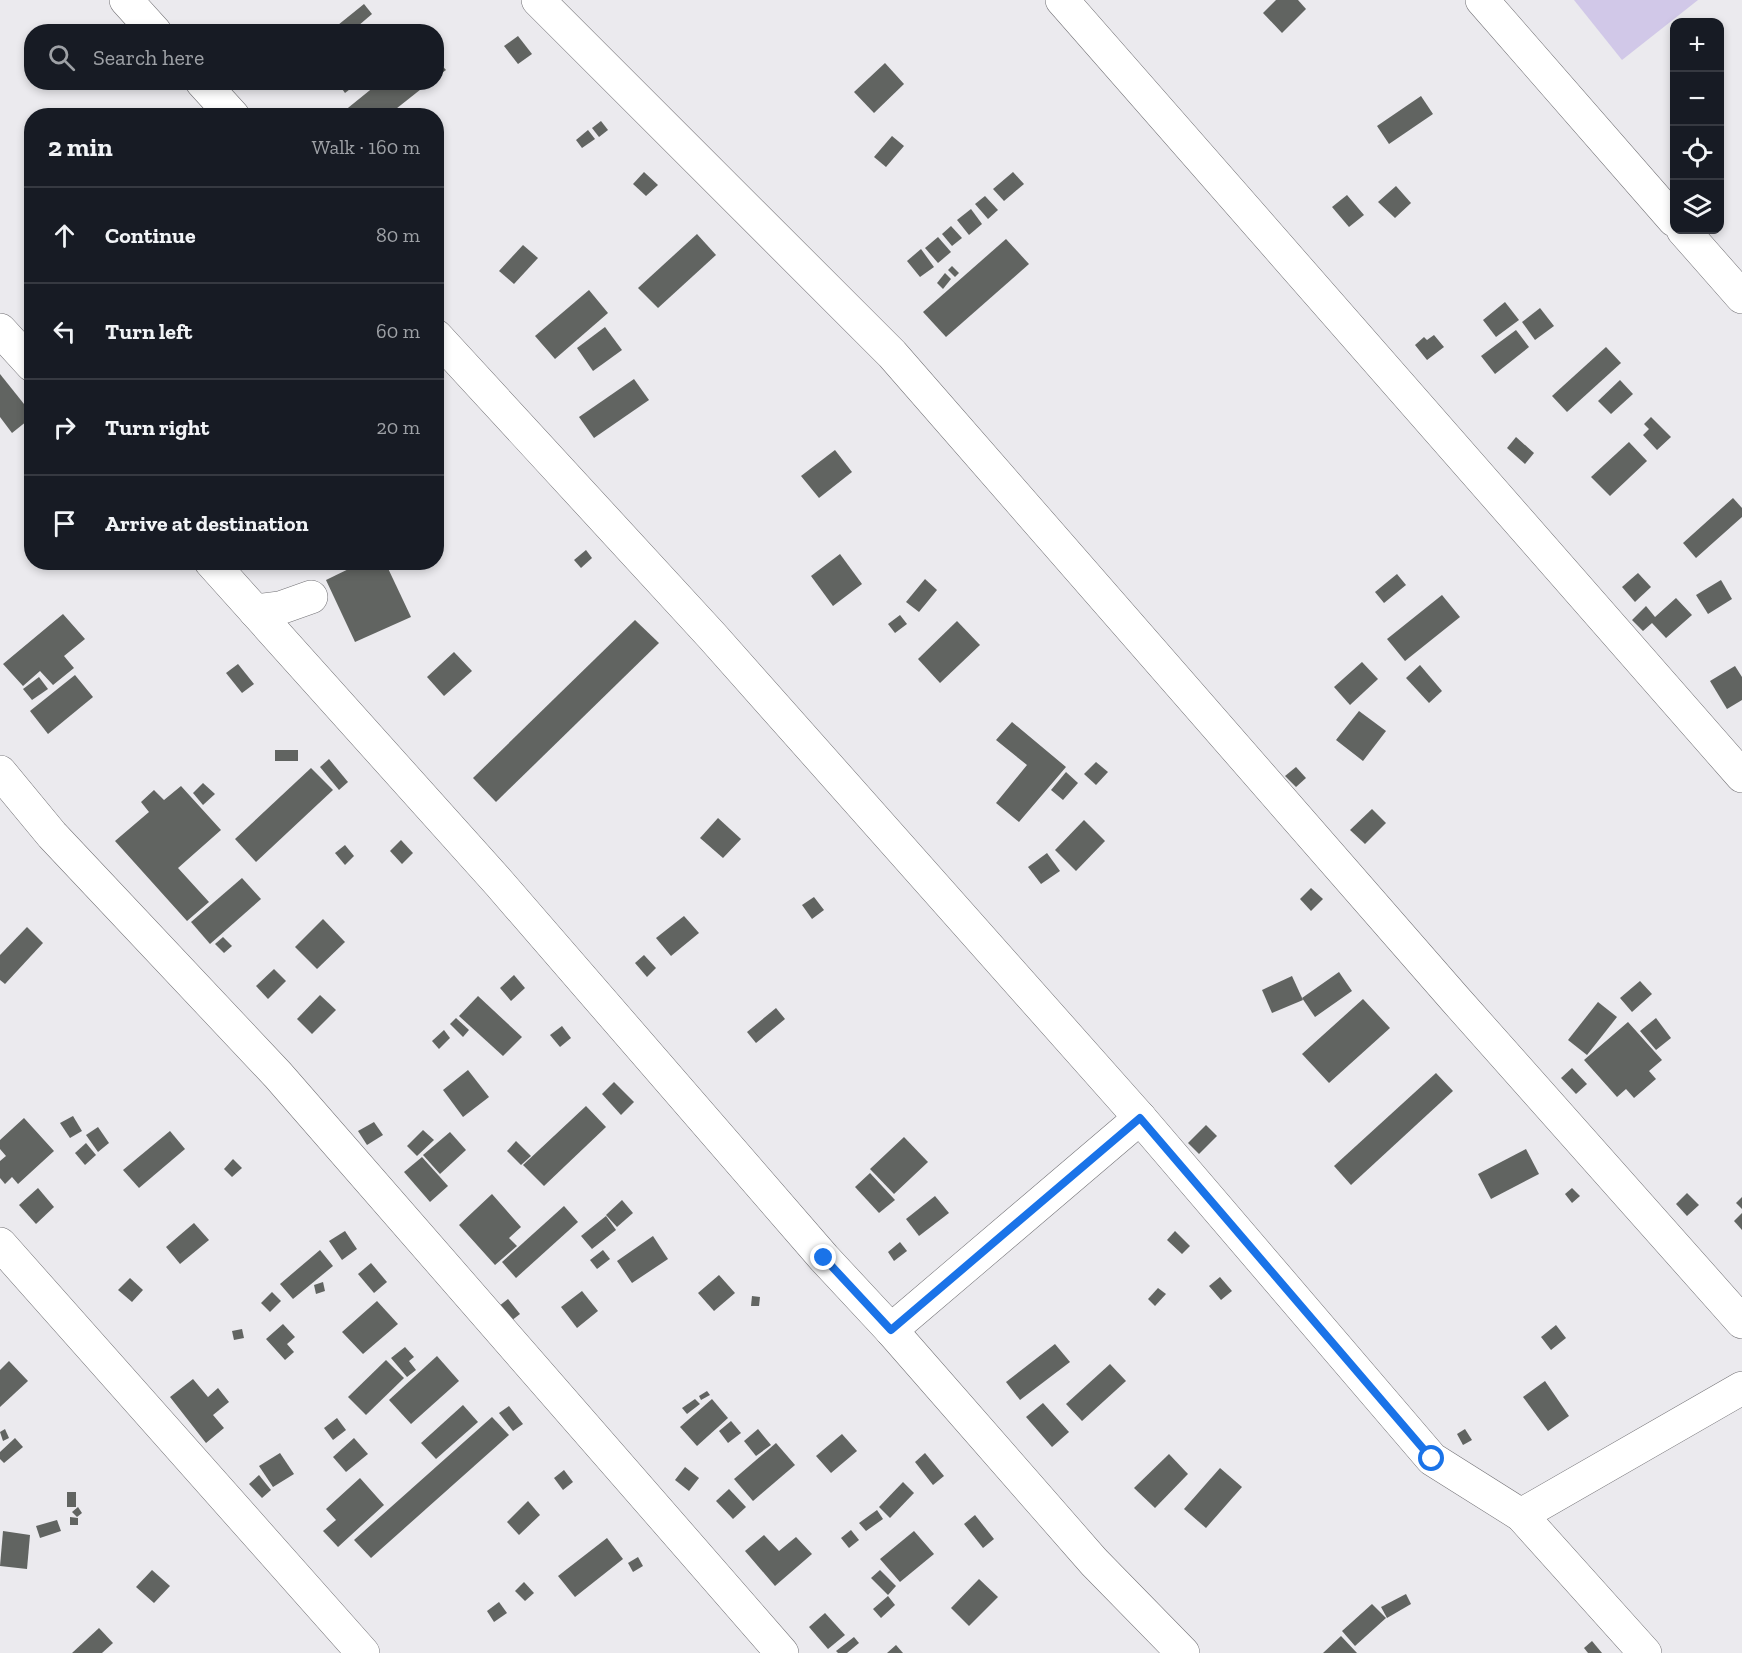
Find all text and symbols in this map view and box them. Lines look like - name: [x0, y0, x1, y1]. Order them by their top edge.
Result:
- map controls: [1670, 18, 1724, 234]
- button: +: [1670, 18, 1724, 72]
- search box: [24, 24, 444, 90]
- icon: search: [45, 41, 78, 74]
- text: Search here: [93, 44, 204, 71]
- button: −: [1670, 72, 1724, 126]
- button: locate: [1670, 126, 1724, 180]
- text: 2 min: [48, 131, 113, 163]
- text: Walk · 160 m: [312, 135, 420, 159]
- button: layers: [1670, 180, 1724, 234]
- icon: ahead: [48, 219, 81, 252]
- text: Continue: [105, 222, 196, 249]
- text: 80 m: [376, 223, 420, 247]
- icon: left: [48, 315, 81, 348]
- text: Turn left: [105, 318, 192, 345]
- text: 60 m: [376, 319, 420, 343]
- icon: right: [48, 411, 81, 444]
- text: Turn right: [105, 414, 209, 441]
- text: 20 m: [376, 415, 420, 439]
- icon: arrive: [48, 507, 81, 540]
- text: Arrive at destination: [105, 510, 308, 537]
- route end: [810, 1244, 836, 1270]
- route start: [1418, 1445, 1444, 1471]

